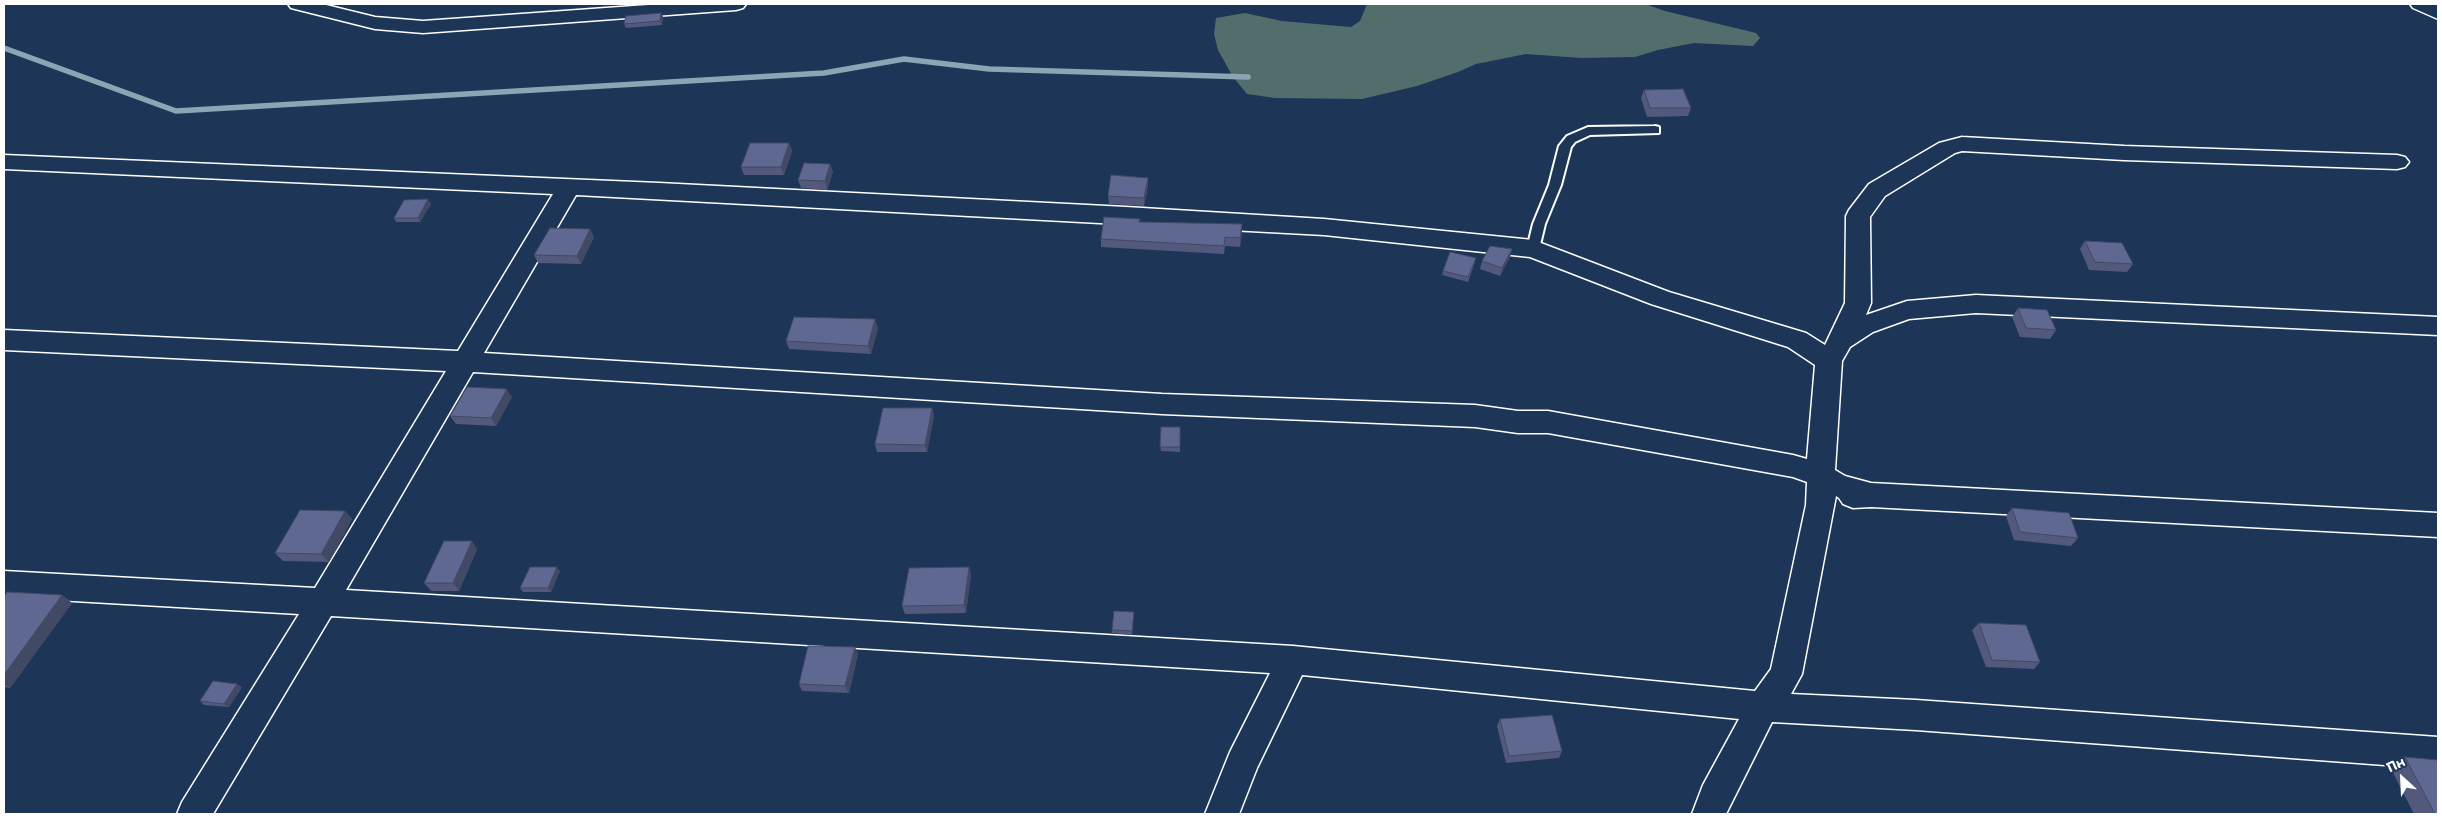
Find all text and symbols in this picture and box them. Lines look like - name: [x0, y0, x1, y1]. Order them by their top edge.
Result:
- text: Пн: [2383, 752, 2408, 776]
- north arrow: [2377, 753, 2427, 803]

